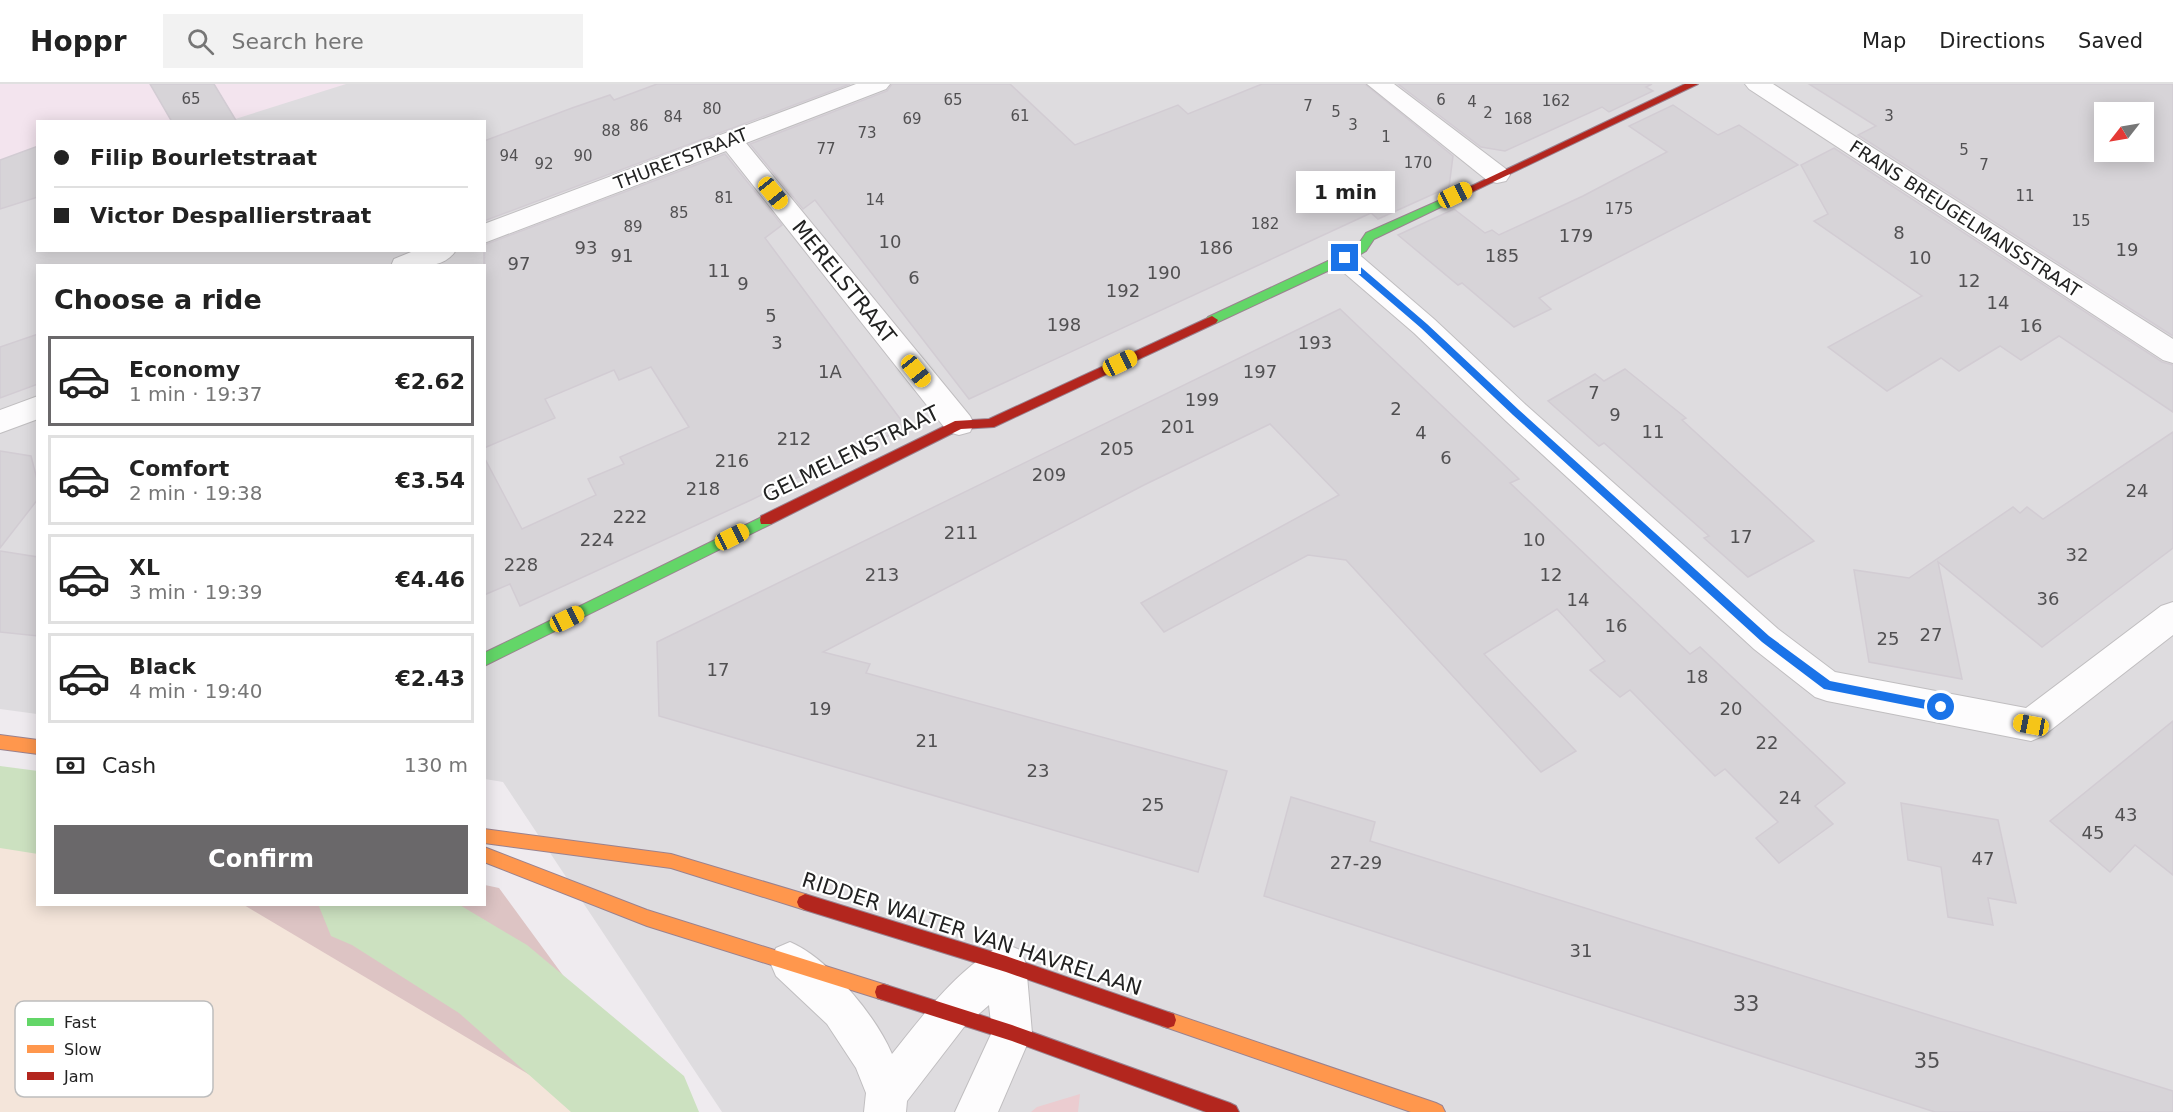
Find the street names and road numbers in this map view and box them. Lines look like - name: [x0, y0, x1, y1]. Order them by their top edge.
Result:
- street label: THURETSTRAAT: [610, 123, 752, 194]
- street label: FRANS BREUGELMANSSTRAAT: [1846, 136, 2086, 302]
- street label: MERELSTRAAT: [787, 216, 901, 348]
- street label: GELMELENSTRAAT: [759, 401, 943, 507]
- street label: RIDDER WALTER VAN HAVRELAAN: [799, 868, 1145, 1000]

